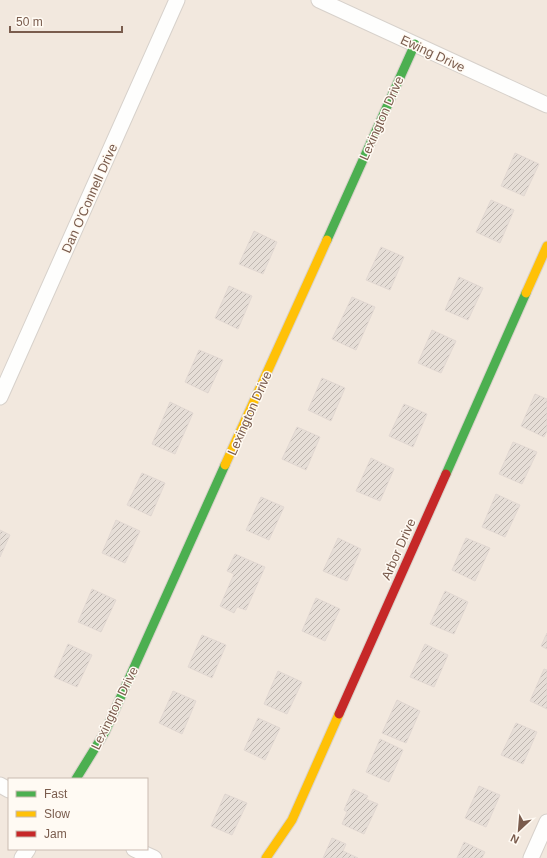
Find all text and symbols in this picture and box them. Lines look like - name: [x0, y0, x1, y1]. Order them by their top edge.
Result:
- scale bar: [10, 8, 122, 34]
- text: 50 m: [16, 15, 43, 29]
- street label: Ewing Drive: [398, 32, 467, 75]
- street label: Lexington Drive: [356, 74, 407, 163]
- street label: Dan O'Connell Drive: [59, 141, 120, 255]
- street label: Lexington Drive: [224, 369, 275, 458]
- street label: Arbor Drive: [378, 516, 419, 582]
- street label: Lexington Drive: [88, 664, 141, 752]
- legend: [8, 778, 148, 850]
- text: Fast: [44, 787, 68, 801]
- text: Slow: [44, 807, 70, 821]
- north arrow: [499, 810, 539, 850]
- text: Jam: [44, 827, 67, 841]
- text: N: [508, 832, 521, 846]

